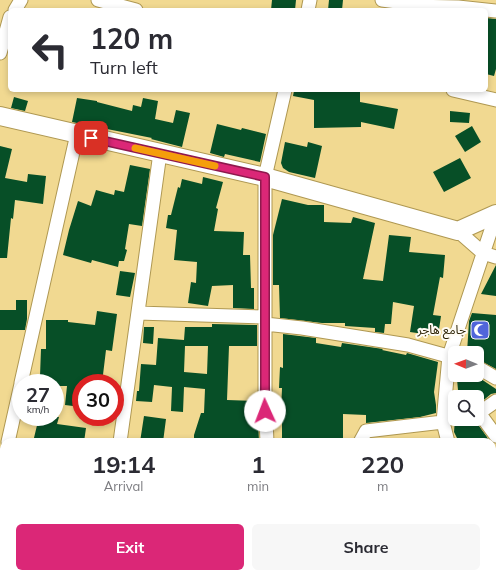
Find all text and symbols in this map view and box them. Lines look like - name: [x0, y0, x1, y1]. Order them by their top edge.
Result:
- text: 120 m: [90, 21, 173, 56]
- icon: left: [24, 24, 76, 76]
- text: Turn left: [90, 56, 158, 79]
- pin: [74, 121, 108, 155]
- icon: arrive: [80, 127, 102, 149]
- mosque icon: جامع هاجر: [469, 319, 491, 341]
- place label: جامع هاجر: [416, 322, 466, 339]
- north arrow: [448, 346, 484, 382]
- map controls: [448, 346, 484, 426]
- speed limit sign: 30: [72, 374, 124, 426]
- text: 27: [26, 382, 50, 407]
- position arrow: [244, 390, 286, 432]
- button: search: [448, 390, 484, 426]
- text: km/h: [27, 403, 49, 416]
- text: 19:14: [92, 449, 155, 479]
- text: 1: [251, 449, 265, 479]
- text: 220: [361, 449, 404, 479]
- text: Arrival: [104, 478, 143, 494]
- text: min: [247, 478, 269, 494]
- text: m: [377, 478, 388, 494]
- button: Exit: [16, 524, 244, 570]
- button: Share: [252, 524, 480, 570]

